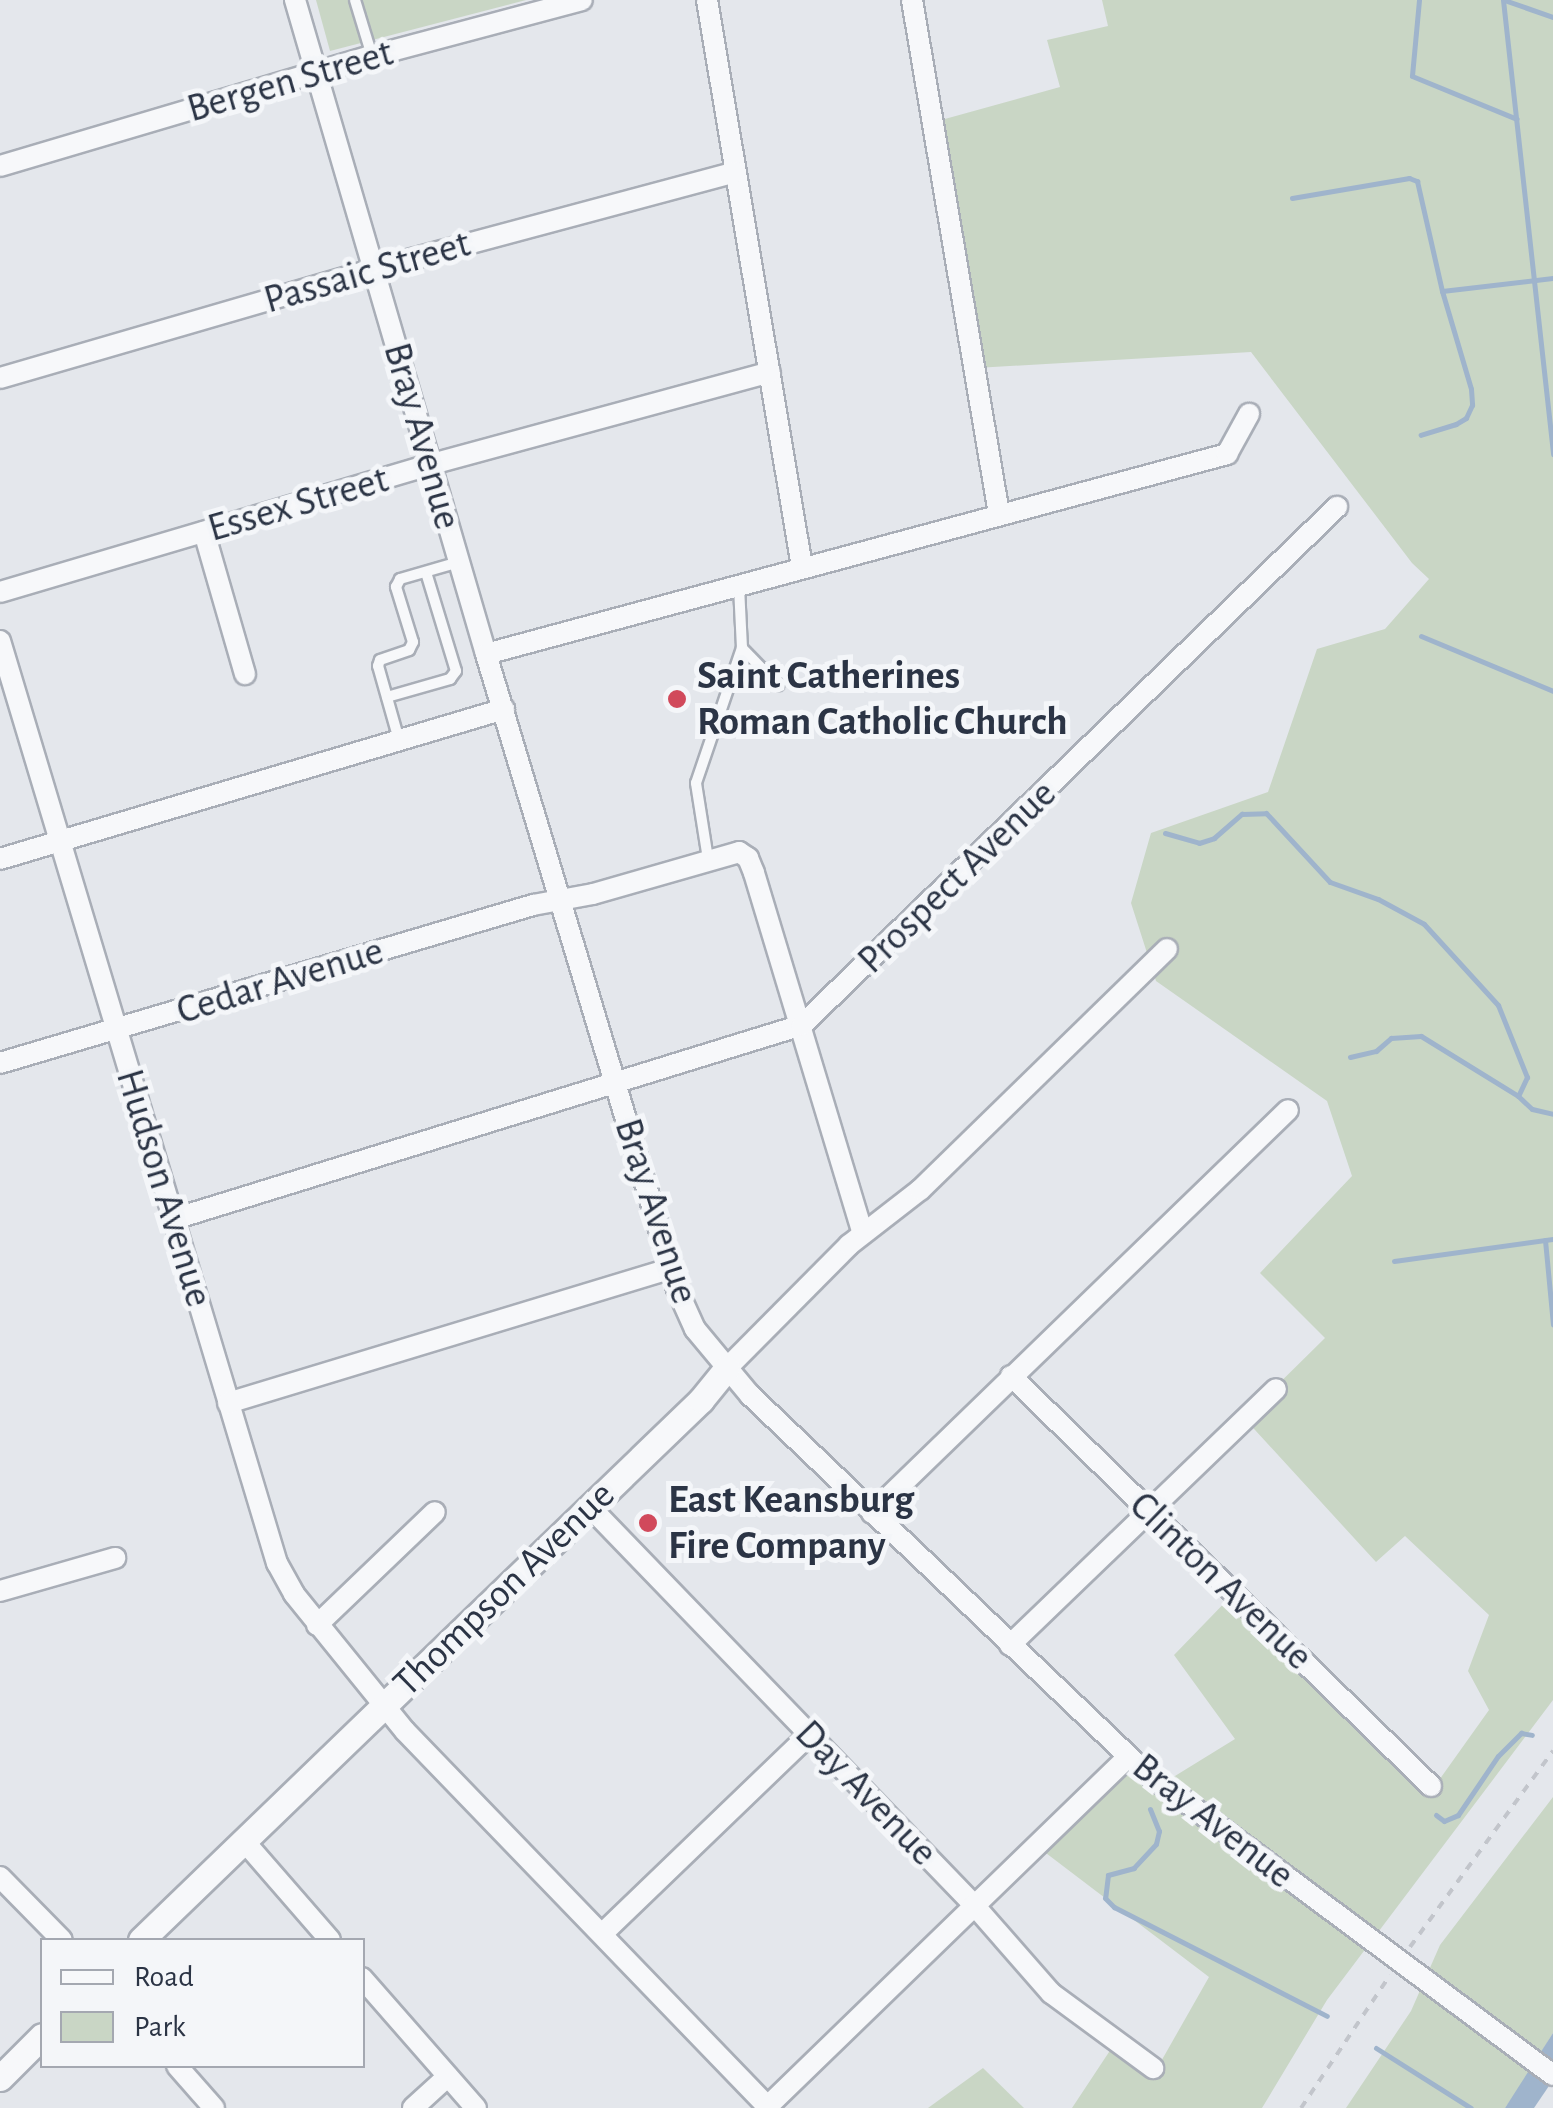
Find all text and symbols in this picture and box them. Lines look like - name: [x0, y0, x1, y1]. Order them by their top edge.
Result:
- street label: Bergen Street: [182, 29, 398, 133]
- street label: Passaic Street: [258, 220, 476, 324]
- street label: Bray Avenue: [372, 337, 472, 535]
- street label: Essex Street: [202, 455, 394, 553]
- place label: Saint Catherines Roman Catholic Church: [697, 652, 1067, 746]
- marker: Saint Catherines Roman Catholic Church: [666, 688, 688, 710]
- street label: Prospect Avenue: [848, 770, 1066, 984]
- street label: Cedar Avenue: [171, 927, 389, 1035]
- street label: Hudson Avenue: [105, 1063, 223, 1313]
- street label: Bray Avenue: [604, 1112, 708, 1310]
- street label: Thompson Avenue: [383, 1471, 625, 1707]
- place label: East Keansburg Fire Company: [668, 1476, 914, 1570]
- street label: Clinton Avenue: [1119, 1482, 1323, 1680]
- marker: East Keansburg Fire Company: [637, 1512, 659, 1534]
- street label: Day Avenue: [785, 1710, 947, 1876]
- street label: Bray Avenue: [1123, 1743, 1303, 1899]
- legend: [40, 1938, 365, 2068]
- text: Road: [134, 1962, 194, 1992]
- text: Park: [134, 2012, 186, 2042]

